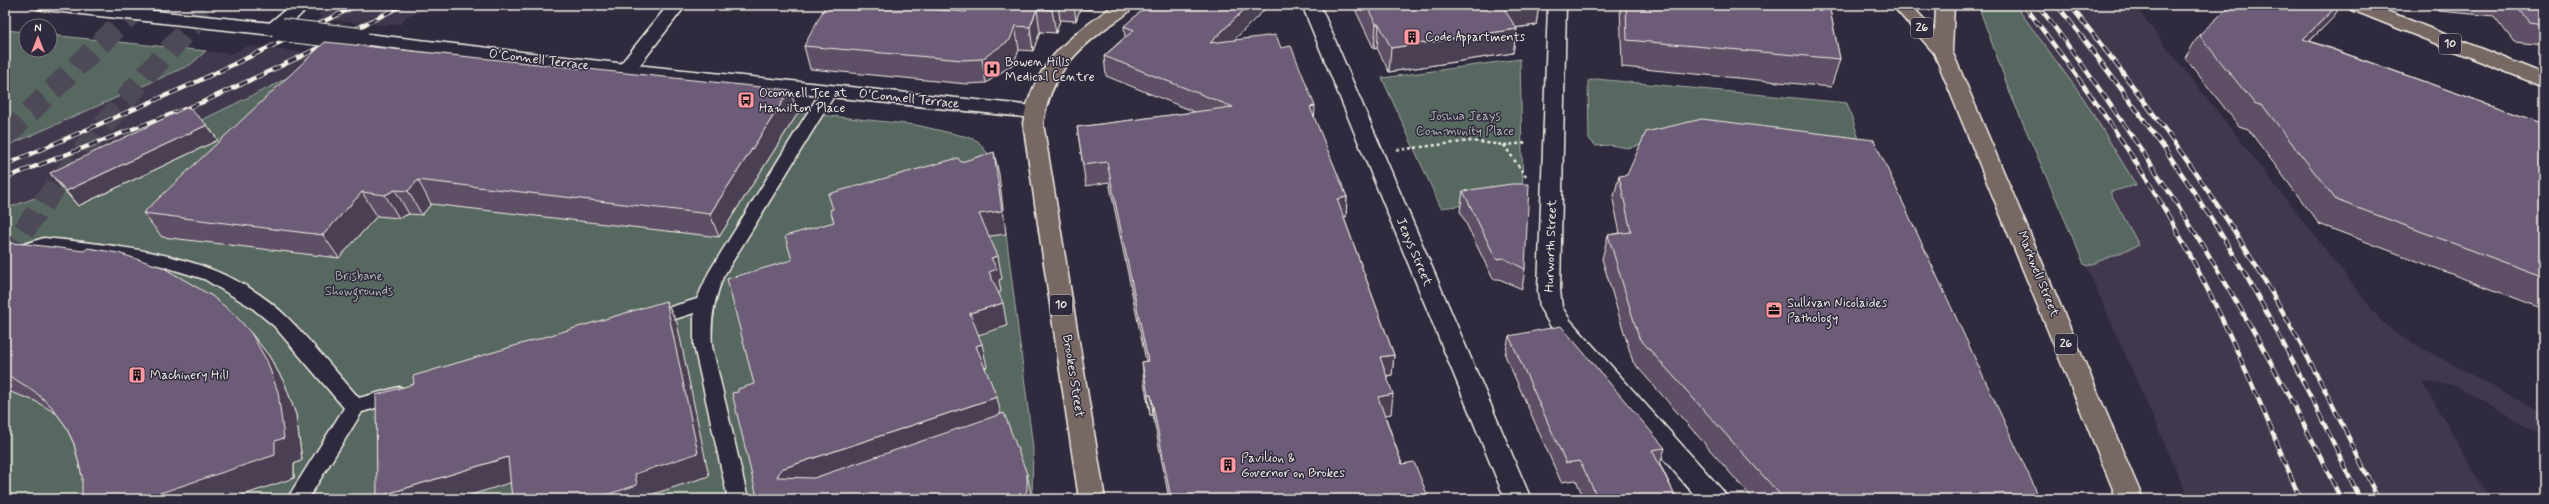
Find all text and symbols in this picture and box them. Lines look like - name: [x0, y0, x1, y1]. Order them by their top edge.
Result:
- north arrow: [18, 18, 58, 58]
- road number: 26: [1911, 18, 1933, 38]
- text: N: [34, 22, 42, 36]
- building icon: Code Appartments: [1402, 27, 1422, 47]
- place label: Code Appartments: [1425, 29, 1525, 47]
- road number: 10: [2439, 34, 2461, 54]
- street label: O'Connell Terrace: [488, 45, 590, 75]
- place label: Bowen Hills Medical Centre: [1005, 54, 1095, 86]
- hospital icon: Bowen Hills Medical Centre: [982, 59, 1002, 79]
- place label: Oconnell Tce at Hamilton Place: [759, 85, 847, 117]
- street label: O'Connell Terrace: [858, 85, 960, 113]
- bus stop icon: Oconnell Tce at Hamilton Place: [736, 90, 756, 110]
- park label: Joshua Jeays Community Place: [1416, 108, 1514, 140]
- street label: Hurworth Street: [1541, 199, 1561, 293]
- street label: Jeays Street: [1392, 215, 1436, 289]
- street label: Markwell Street: [2013, 228, 2063, 320]
- park label: Brisbane Showgrounds: [325, 268, 393, 302]
- road number: 10: [1050, 295, 1072, 315]
- place label: Sullivan Nicolaides Pathology: [1787, 295, 1888, 329]
- office icon: Sullivan Nicolaides Pathology: [1764, 300, 1784, 320]
- street label: Brookes Street: [1058, 333, 1088, 419]
- road number: 26: [2055, 334, 2077, 354]
- building icon: Machinery Hill: [127, 365, 147, 385]
- place label: Machinery Hill: [150, 367, 229, 384]
- place label: Pavilion & Governor on Brokes: [1241, 450, 1345, 482]
- building icon: Pavilion & Governor on Brokes: [1218, 455, 1238, 475]

